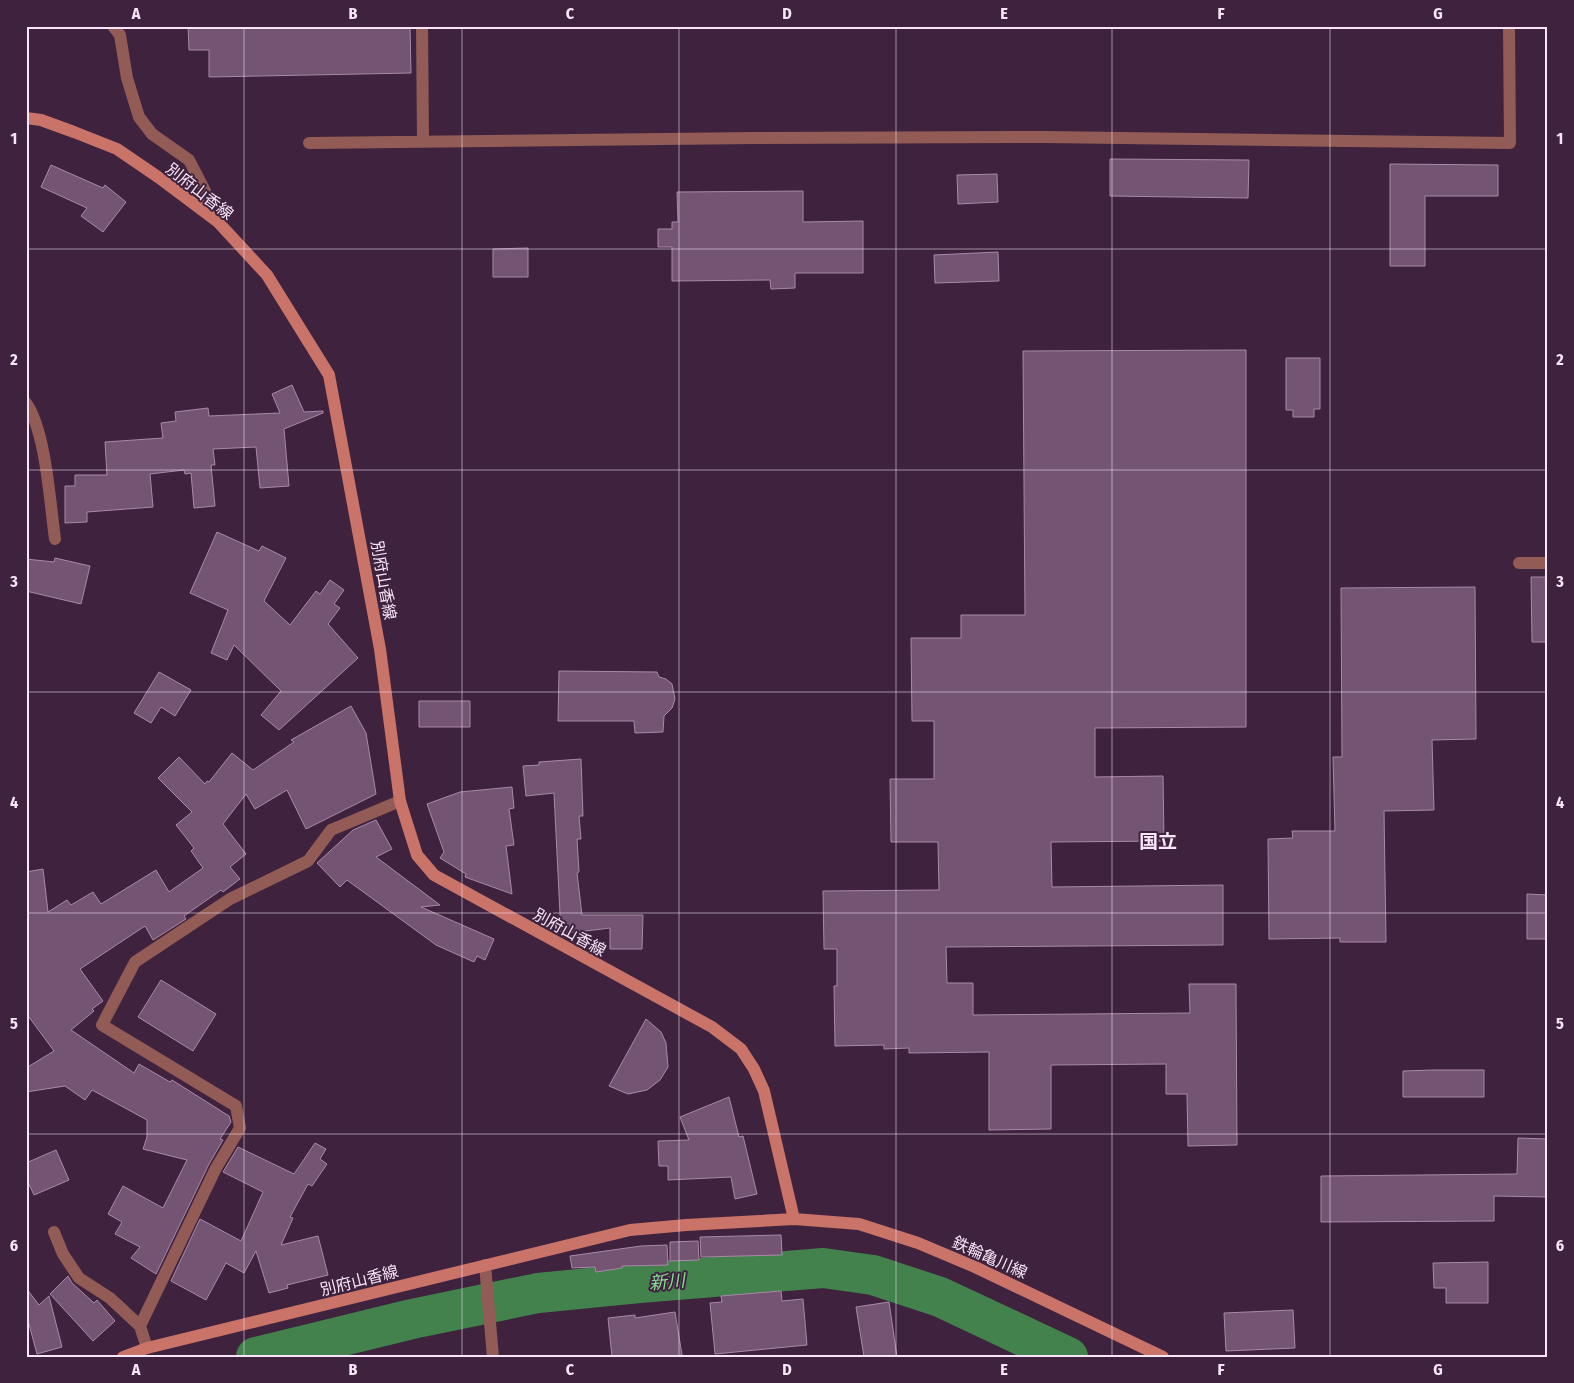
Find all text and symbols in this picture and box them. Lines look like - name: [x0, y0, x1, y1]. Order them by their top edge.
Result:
- text: A: [131, 4, 141, 23]
- text: B: [349, 4, 358, 23]
- text: C: [566, 4, 575, 23]
- text: D: [782, 4, 792, 23]
- text: E: [1000, 4, 1008, 23]
- text: F: [1217, 4, 1225, 23]
- text: G: [1433, 4, 1443, 23]
- text: 1: [11, 129, 17, 148]
- text: 1: [1557, 129, 1563, 148]
- street label: 別府山香線: [162, 159, 237, 224]
- text: 2: [9, 350, 18, 369]
- text: 2: [1555, 350, 1564, 369]
- street label: 別府山香線: [367, 539, 400, 621]
- text: 3: [9, 572, 18, 591]
- text: 3: [1555, 572, 1564, 591]
- text: 4: [10, 793, 18, 812]
- text: 4: [1556, 793, 1564, 812]
- district label: 国立: [1139, 830, 1177, 853]
- street label: 別府山香線: [530, 905, 609, 960]
- text: 5: [10, 1014, 18, 1033]
- text: 5: [1556, 1014, 1564, 1033]
- street label: 鉄輪亀川線: [949, 1233, 1030, 1282]
- text: 6: [10, 1236, 18, 1255]
- text: 6: [1556, 1236, 1564, 1255]
- street label: 別府山香線: [318, 1262, 400, 1299]
- water label: 新川: [648, 1269, 688, 1295]
- text: A: [131, 1360, 141, 1379]
- text: B: [349, 1360, 358, 1379]
- text: C: [566, 1360, 575, 1379]
- text: D: [782, 1360, 792, 1379]
- text: E: [1000, 1360, 1008, 1379]
- text: F: [1217, 1360, 1225, 1379]
- text: G: [1433, 1360, 1443, 1379]

